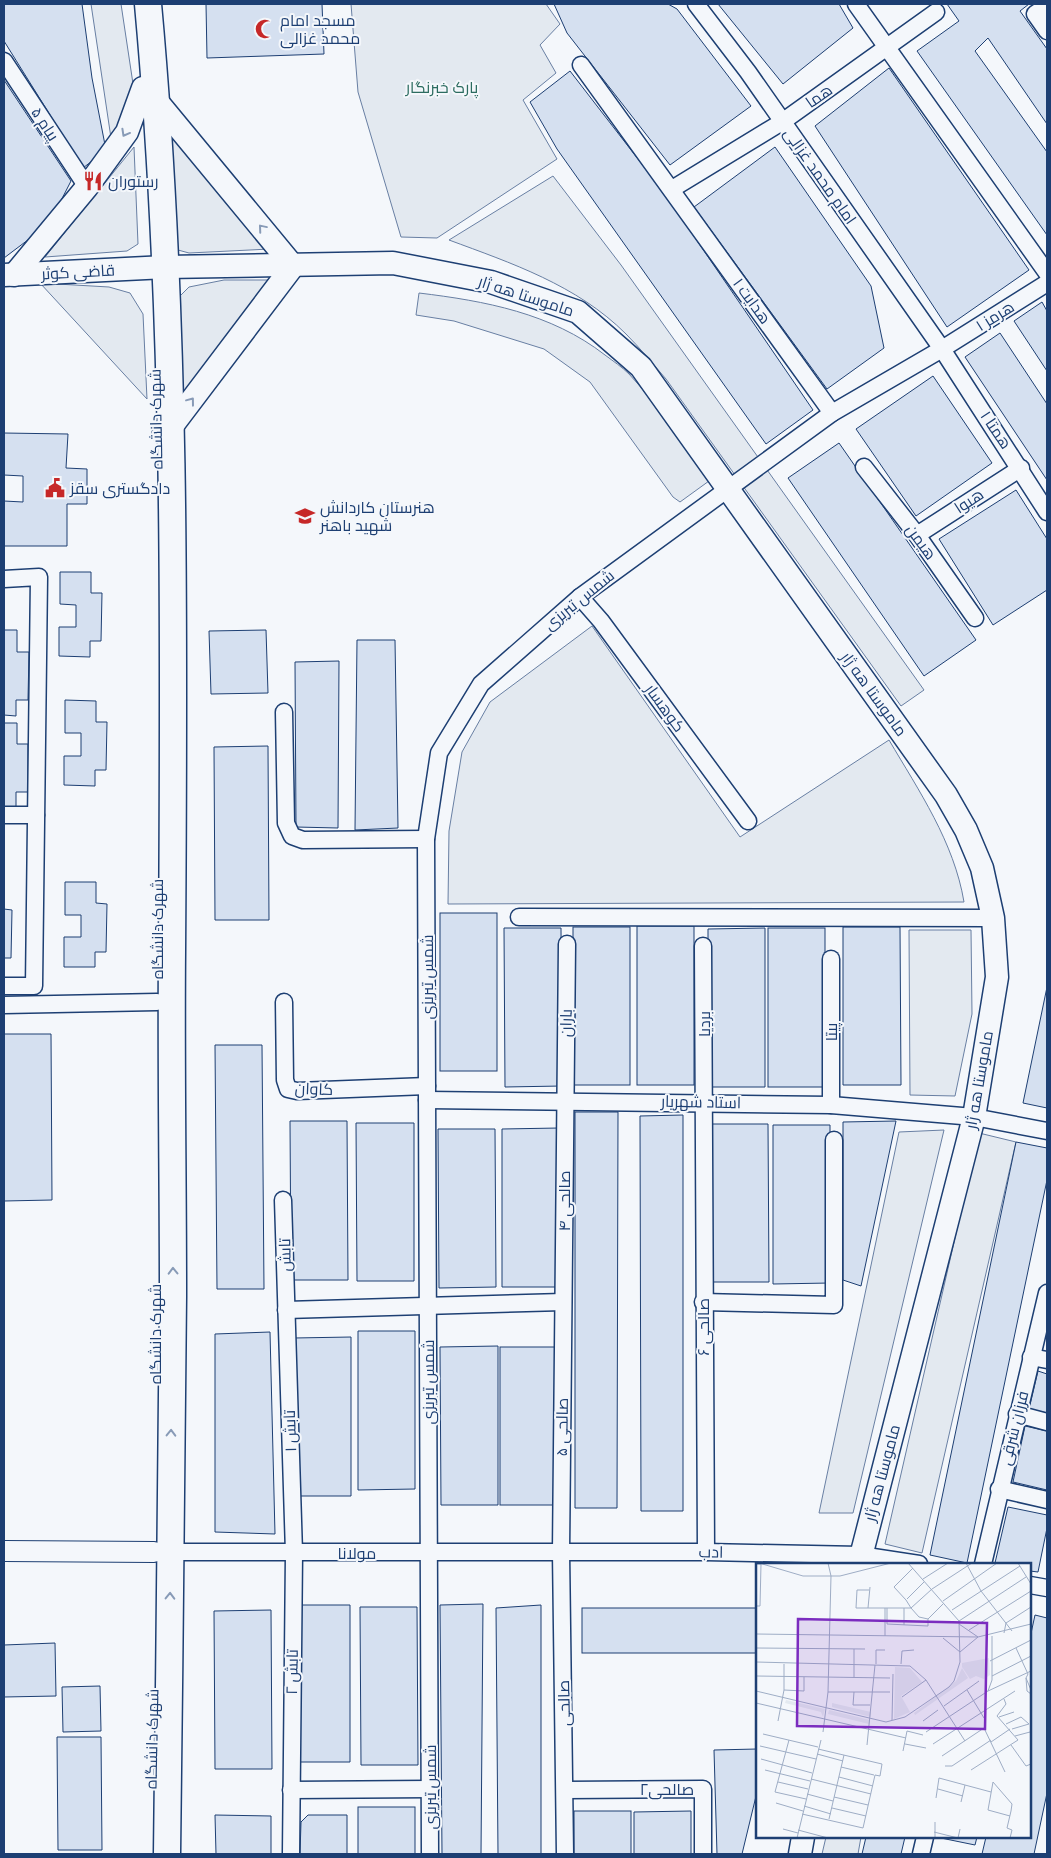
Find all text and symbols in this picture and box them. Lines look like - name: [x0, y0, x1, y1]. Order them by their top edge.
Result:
- place label: مسجد امام محمد غزالی: [280, 11, 360, 49]
- mosque icon: مسجد امام محمد غزالی: [254, 18, 276, 40]
- park label: پارک خبرنگار: [405, 78, 479, 99]
- street label: هما: [802, 80, 836, 112]
- street label: پیام ۵: [25, 104, 63, 146]
- street label: امام محمد غزالی: [778, 124, 860, 229]
- one-way arrow: [121, 127, 131, 136]
- restaurant icon: رستوران: [82, 170, 104, 192]
- place label: رستوران: [108, 172, 159, 192]
- one-way arrow: [259, 225, 267, 234]
- street label: قاضی کوثر: [40, 261, 115, 284]
- street label: ماموستا هه ژار: [475, 271, 576, 320]
- street label: هدایت ۱: [729, 274, 775, 328]
- street label: هرمز ۱: [972, 297, 1018, 335]
- street label: شهرک دانشگاه: [146, 369, 167, 469]
- one-way arrow: [185, 397, 194, 407]
- street label: همتا ۱: [976, 407, 1016, 453]
- public building icon: دادگستری سقز: [44, 477, 66, 499]
- place label: دادگستری سقز: [69, 479, 170, 499]
- street label: هیوا: [951, 485, 987, 517]
- place label: هنرستان کاردانش شهید باهنر: [319, 498, 435, 536]
- school or university icon: هنرستان کاردانش شهید باهنر: [294, 505, 316, 527]
- street label: هیمن: [901, 520, 940, 564]
- street label: شمس تبریزی: [540, 566, 619, 635]
- street label: ماموستا هه ژار: [836, 647, 911, 740]
- street label: کوهسار: [641, 679, 689, 736]
- street label: شهرک دانشگاه: [148, 879, 168, 979]
- street label: شمس تبریزی: [418, 934, 438, 1020]
- street label: باران: [556, 1009, 577, 1037]
- street label: بردیا: [695, 1011, 714, 1037]
- street label: پیتا: [822, 1022, 843, 1041]
- street label: ماموستا هه ژار: [961, 1029, 997, 1132]
- street label: کاوان: [294, 1079, 334, 1100]
- street label: استاد شهریار: [660, 1092, 741, 1113]
- street label: صالحی ۴: [555, 1171, 575, 1231]
- street label: تابش: [275, 1237, 296, 1272]
- one-way arrow: [168, 1266, 178, 1274]
- street label: شهرک دانشگاه: [146, 1284, 166, 1384]
- street label: صالحی ۶: [694, 1298, 714, 1356]
- street label: شمس تبریزی: [419, 1339, 439, 1425]
- street label: فرزان شرقی: [996, 1389, 1033, 1467]
- street label: صالحی ۵: [552, 1398, 573, 1457]
- street label: تابش ۱: [280, 1409, 301, 1452]
- street label: ماموستا هه ژار: [860, 1422, 904, 1525]
- one-way arrow: [166, 1429, 176, 1436]
- street label: ادب: [698, 1542, 724, 1562]
- street label: مولانا: [338, 1544, 376, 1563]
- inset map: [756, 1563, 1031, 1838]
- one-way arrow: [165, 1591, 175, 1599]
- street label: تابش ۲: [282, 1648, 303, 1695]
- street label: صالحی: [554, 1680, 575, 1726]
- street label: شهرک دانشگاه: [142, 1689, 163, 1789]
- street label: شمس تبریزی: [421, 1744, 441, 1830]
- street label: صالحی۲: [640, 1780, 694, 1800]

